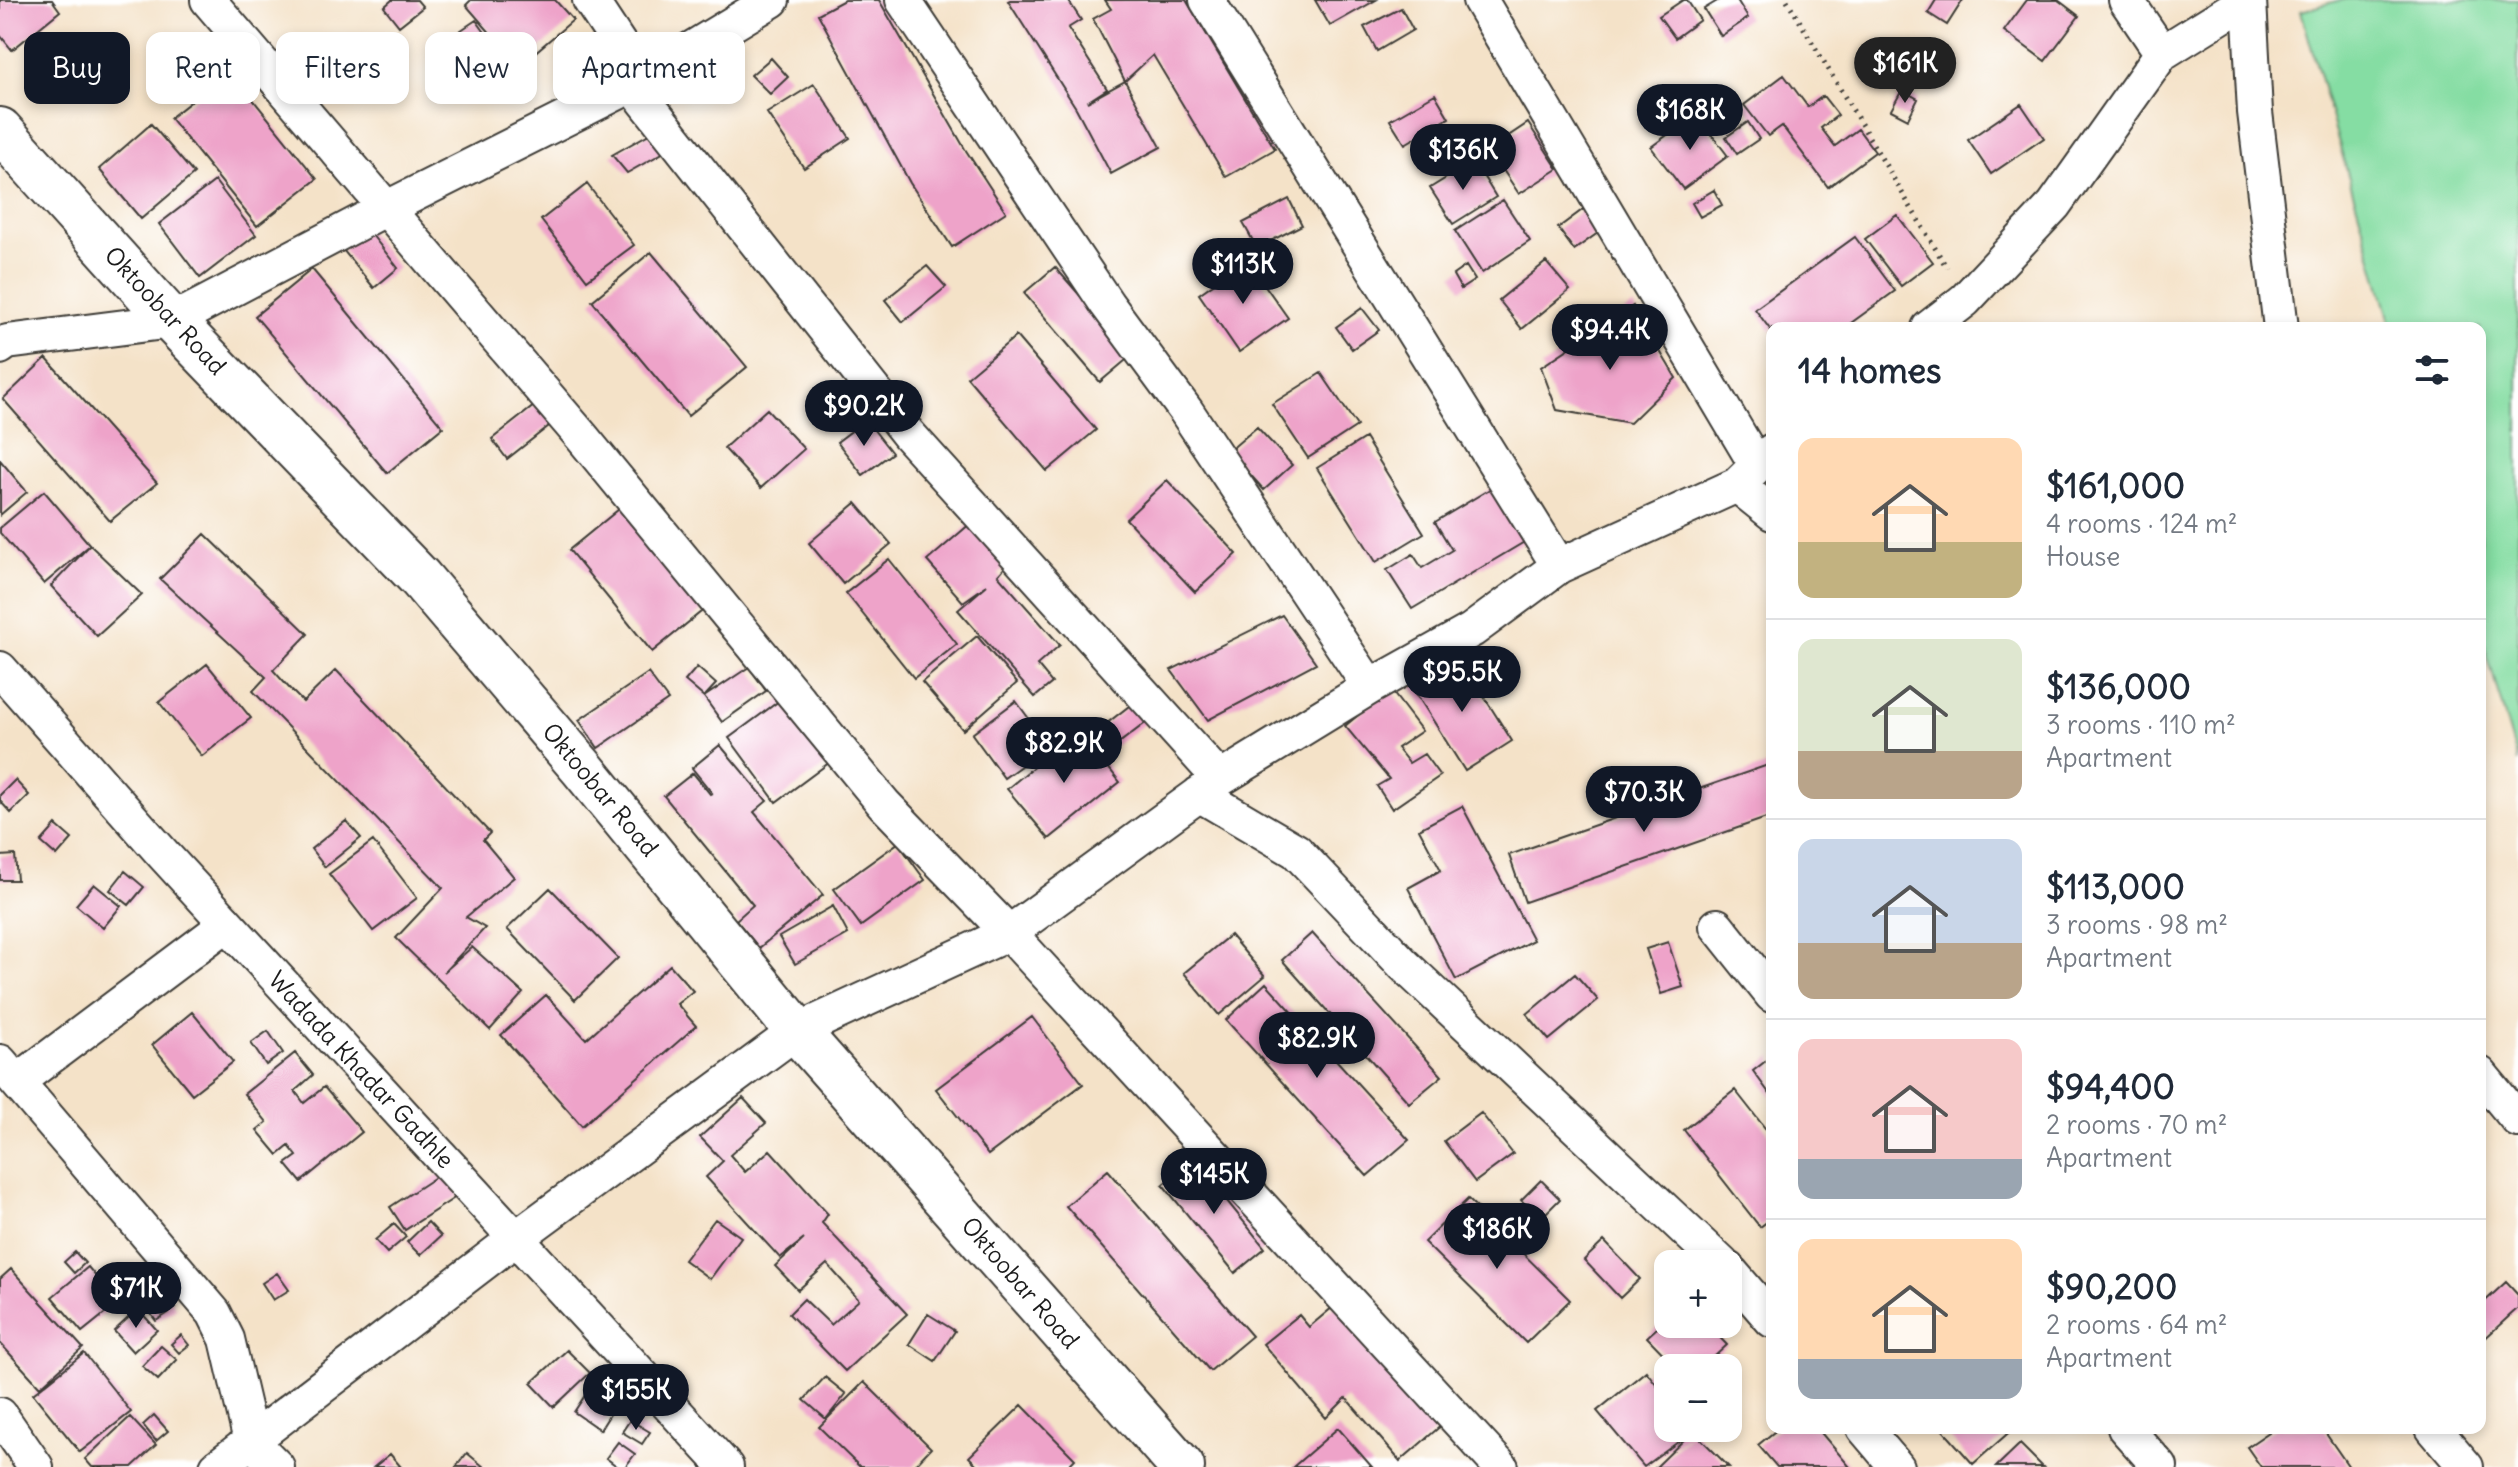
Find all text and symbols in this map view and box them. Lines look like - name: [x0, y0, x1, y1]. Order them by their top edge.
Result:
- chip: Buy: [24, 32, 130, 104]
- chip: Rent: [146, 32, 260, 104]
- chip: Filters: [276, 32, 409, 104]
- chip: New: [425, 32, 537, 104]
- chip: Apartment: [553, 32, 745, 104]
- pin: $161K: [1849, 37, 1961, 105]
- text: $161K: [1872, 46, 1938, 79]
- pin: $168K: [1634, 84, 1746, 152]
- text: $168K: [1655, 93, 1725, 126]
- pin: $136K: [1407, 124, 1519, 192]
- text: $136K: [1428, 133, 1498, 166]
- pin: $113K: [1187, 238, 1299, 306]
- street label: Oktoobar Road: [99, 240, 233, 381]
- text: $113K: [1210, 247, 1276, 280]
- pin: $94.4K: [1545, 304, 1675, 372]
- text: $94.4K: [1570, 313, 1650, 346]
- icon: filters: [2410, 348, 2454, 392]
- text: 14 homes: [1798, 349, 1942, 392]
- pin: $90.2K: [799, 380, 929, 448]
- text: $90.2K: [823, 389, 905, 422]
- text: $161,000: [2046, 464, 2185, 507]
- icon: home: [1862, 470, 1958, 566]
- text: 4 rooms · 124 m²: [2046, 507, 2238, 540]
- text: House: [2046, 540, 2120, 573]
- pin: $95.5K: [1397, 646, 1527, 714]
- text: $95.5K: [1422, 655, 1502, 688]
- text: $136,000: [2046, 665, 2191, 708]
- icon: home: [1862, 671, 1958, 767]
- text: 3 rooms · 110 m²: [2046, 708, 2236, 741]
- street label: Oktoobar Road: [536, 717, 665, 862]
- pin: $82.9K: [999, 717, 1129, 785]
- text: $82.9K: [1024, 726, 1104, 759]
- text: Apartment: [2046, 741, 2172, 774]
- pin: $70.3K: [1579, 766, 1709, 834]
- text: $70.3K: [1604, 775, 1684, 808]
- text: $113,000: [2046, 865, 2185, 908]
- icon: home: [1862, 871, 1958, 967]
- text: 3 rooms · 98 m²: [2046, 908, 2228, 941]
- text: Apartment: [2046, 941, 2172, 974]
- street label: Wadada Khadar Gadhle: [263, 964, 461, 1174]
- pin: $82.9K: [1252, 1012, 1382, 1080]
- text: $82.9K: [1277, 1021, 1357, 1054]
- text: $94,400: [2046, 1065, 2175, 1108]
- icon: home: [1862, 1071, 1958, 1167]
- text: 2 rooms · 70 m²: [2046, 1108, 2227, 1141]
- text: Apartment: [2046, 1141, 2172, 1174]
- pin: $145K: [1158, 1148, 1270, 1216]
- text: $145K: [1179, 1157, 1249, 1190]
- pin: $186K: [1441, 1203, 1553, 1271]
- street label: Oktoobar Road: [955, 1210, 1086, 1354]
- text: $186K: [1462, 1212, 1532, 1245]
- map controls: [1654, 1250, 1742, 1442]
- button: +: [1654, 1250, 1742, 1338]
- pin: $71K: [89, 1262, 183, 1330]
- text: $90,200: [2046, 1265, 2177, 1308]
- text: $71K: [109, 1271, 163, 1304]
- icon: home: [1862, 1271, 1958, 1367]
- text: 2 rooms · 64 m²: [2046, 1308, 2228, 1341]
- text: Apartment: [2046, 1341, 2172, 1374]
- button: −: [1654, 1354, 1742, 1442]
- pin: $155K: [580, 1364, 692, 1432]
- text: $155K: [601, 1373, 671, 1406]

